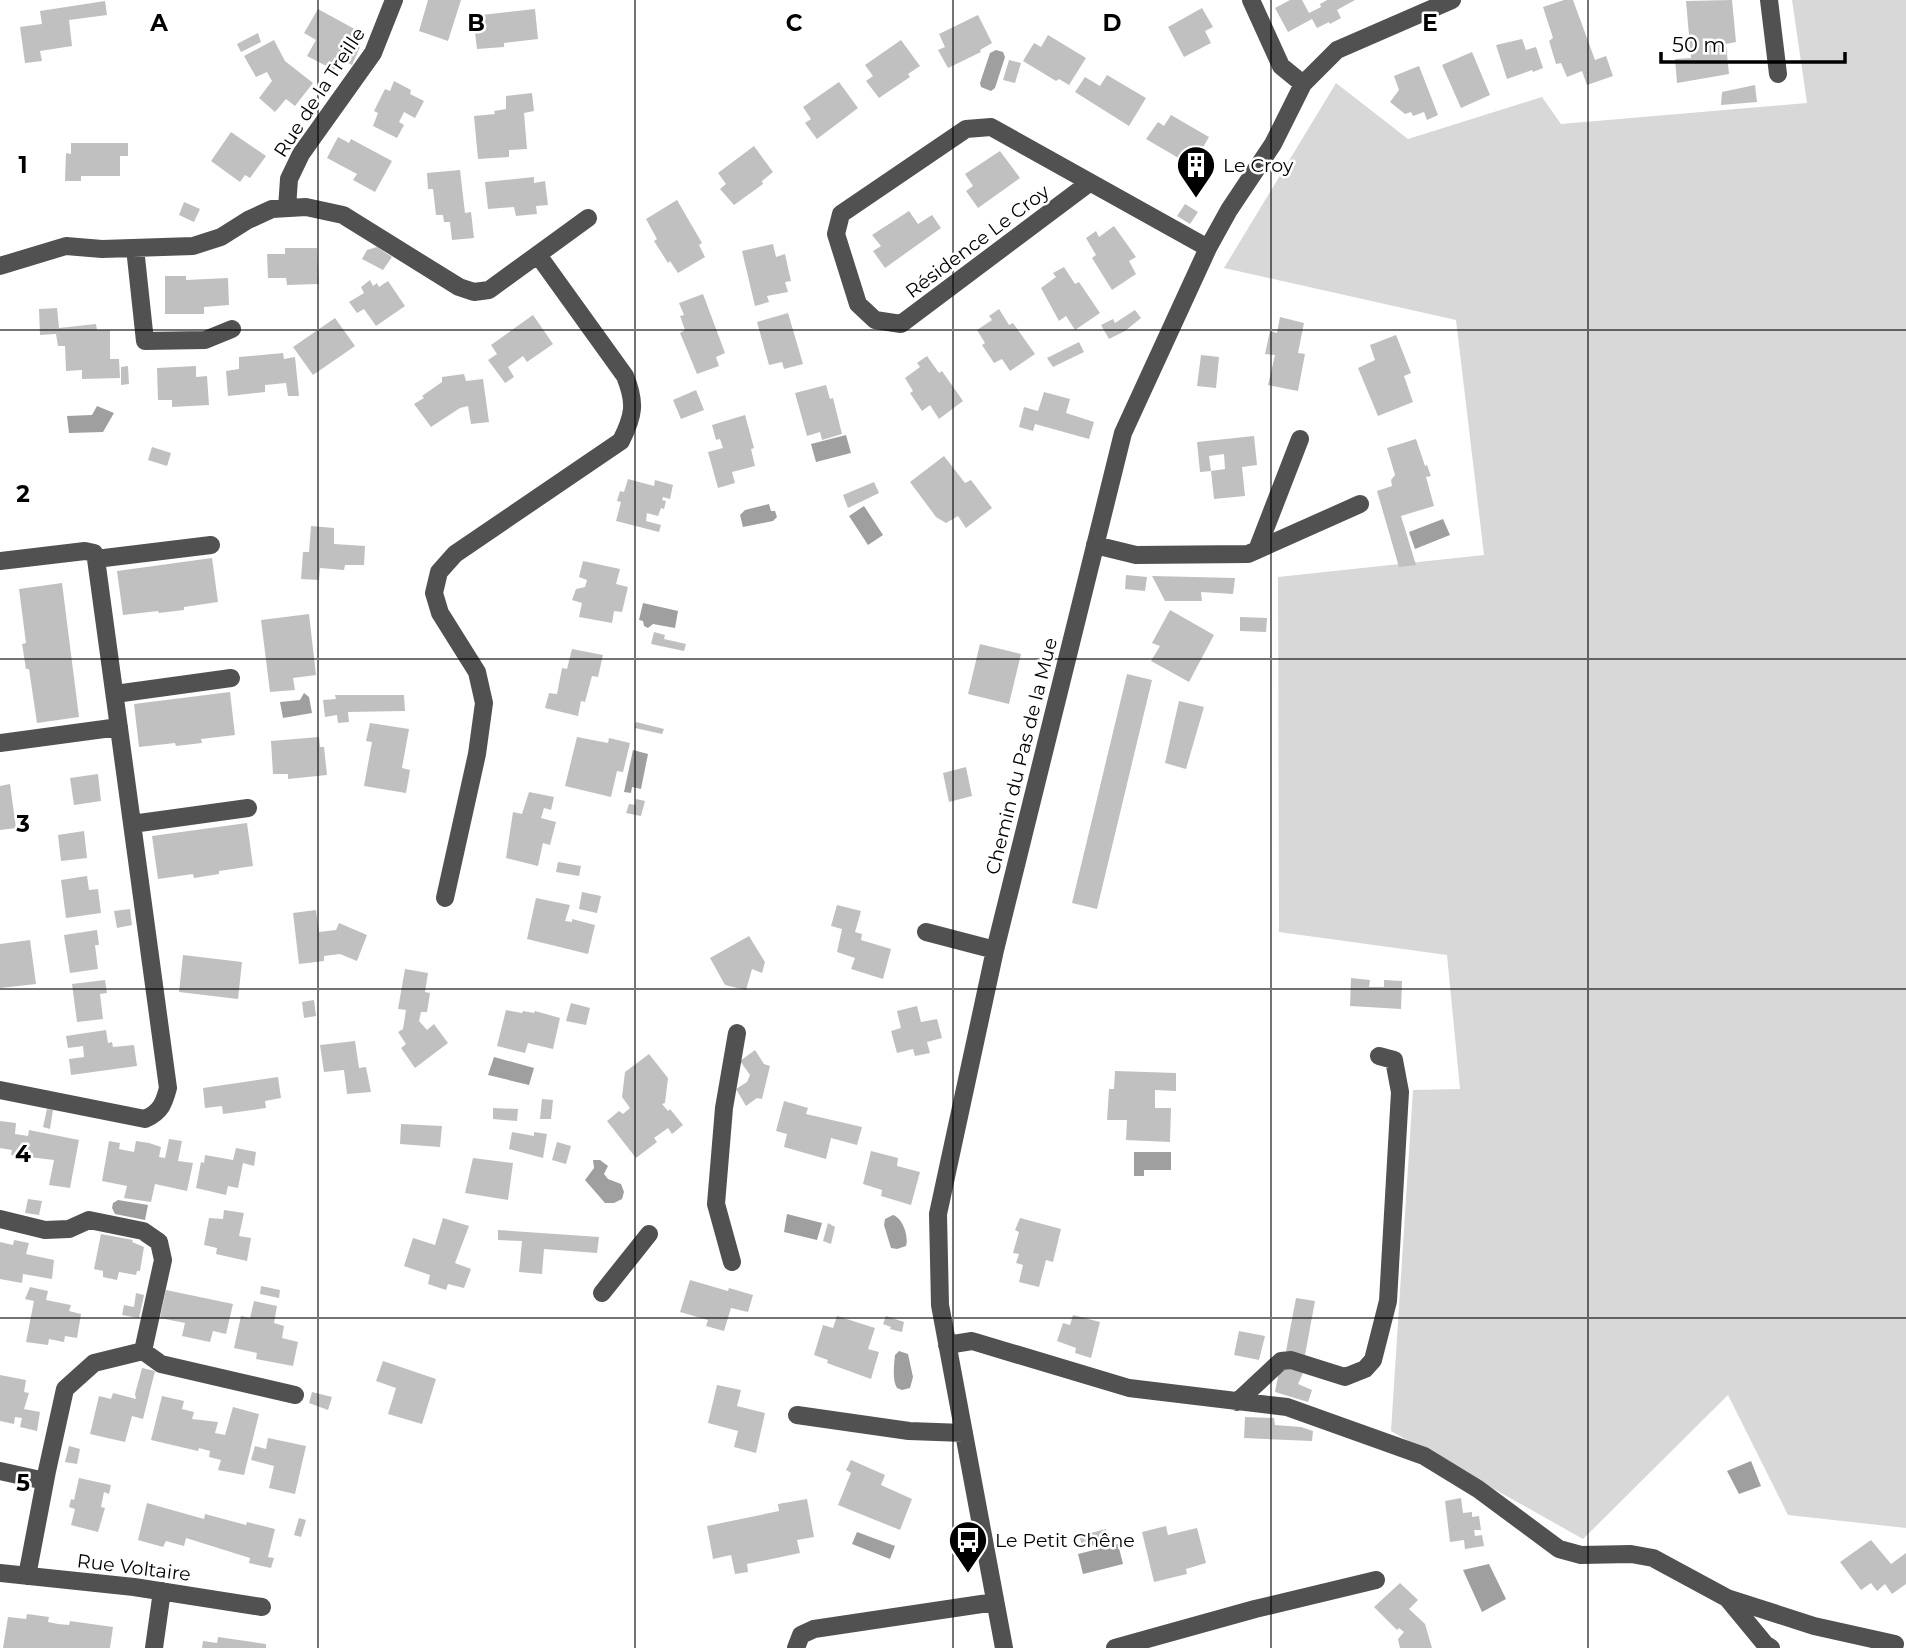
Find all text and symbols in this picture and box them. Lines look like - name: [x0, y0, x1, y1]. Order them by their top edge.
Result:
- text: A: [149, 9, 168, 37]
- text: B: [467, 9, 485, 37]
- text: C: [786, 9, 803, 37]
- text: D: [1103, 9, 1122, 37]
- text: E: [1422, 9, 1438, 37]
- scale bar: [1661, 21, 1845, 65]
- street label: Rue de la Treille: [269, 23, 370, 161]
- text: 50 m: [1672, 32, 1726, 57]
- building icon: Le Croy: [1175, 144, 1217, 199]
- text: 1: [18, 151, 28, 179]
- place label: Le Croy: [1223, 154, 1294, 177]
- street label: Résidence Le Croy: [901, 179, 1054, 303]
- text: 2: [16, 480, 30, 508]
- street label: Chemin du Pas de la Mue: [981, 635, 1062, 877]
- text: 3: [15, 810, 30, 838]
- text: 4: [15, 1140, 31, 1168]
- text: 5: [16, 1469, 30, 1497]
- bus stop icon: Le Petit Chêne: [947, 1519, 989, 1574]
- place label: Le Petit Chêne: [995, 1529, 1135, 1552]
- street label: Rue Voltaire: [76, 1549, 192, 1586]

